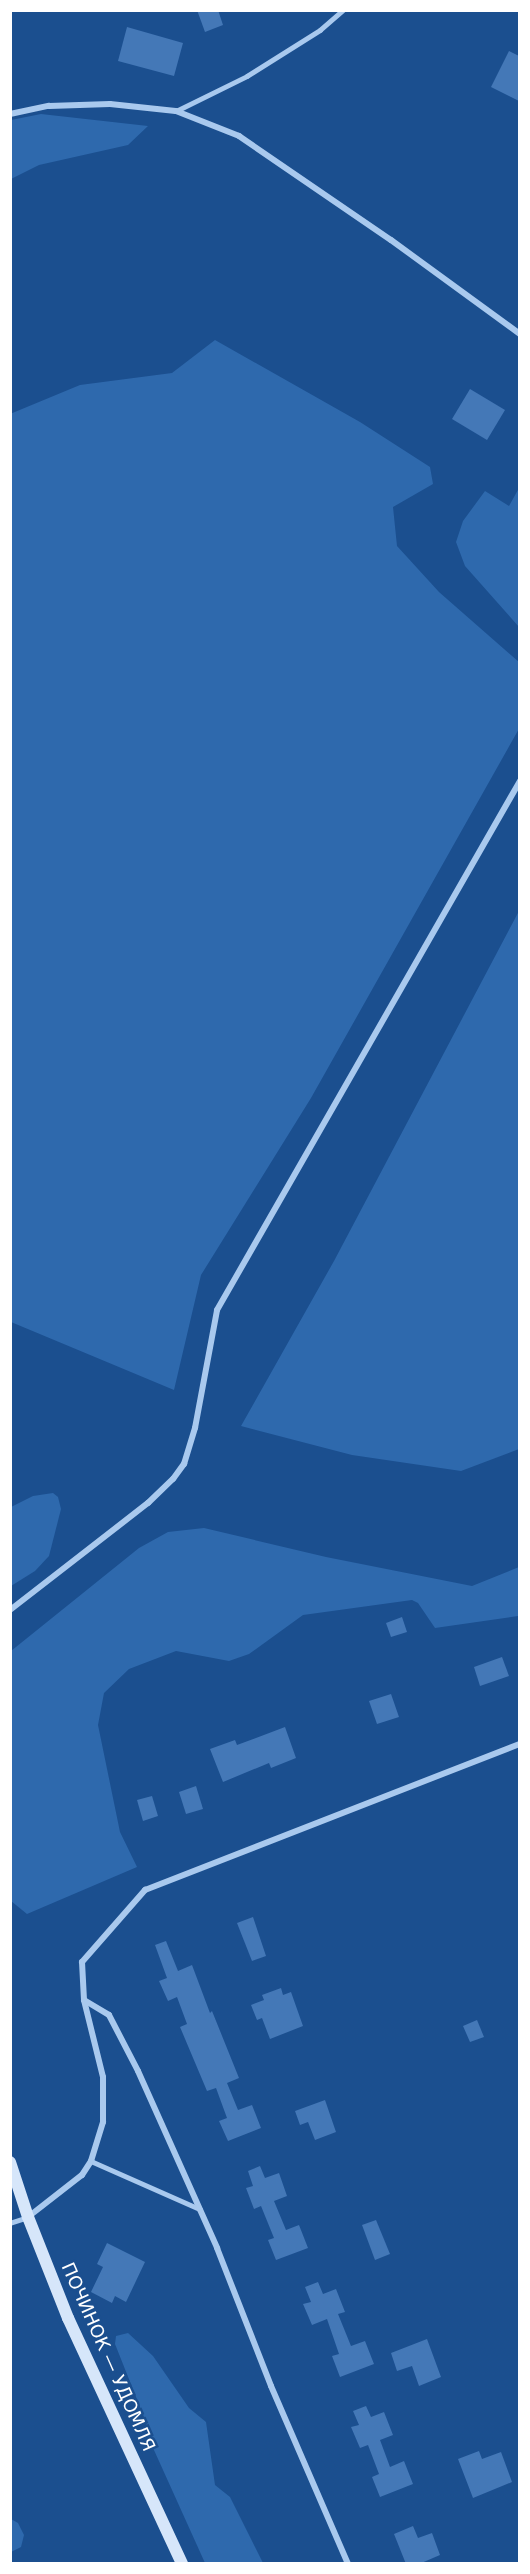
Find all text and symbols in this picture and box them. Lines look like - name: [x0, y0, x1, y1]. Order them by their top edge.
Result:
- street label: ПОЧИНОК — УДОМЛЯ: [57, 2259, 159, 2455]

